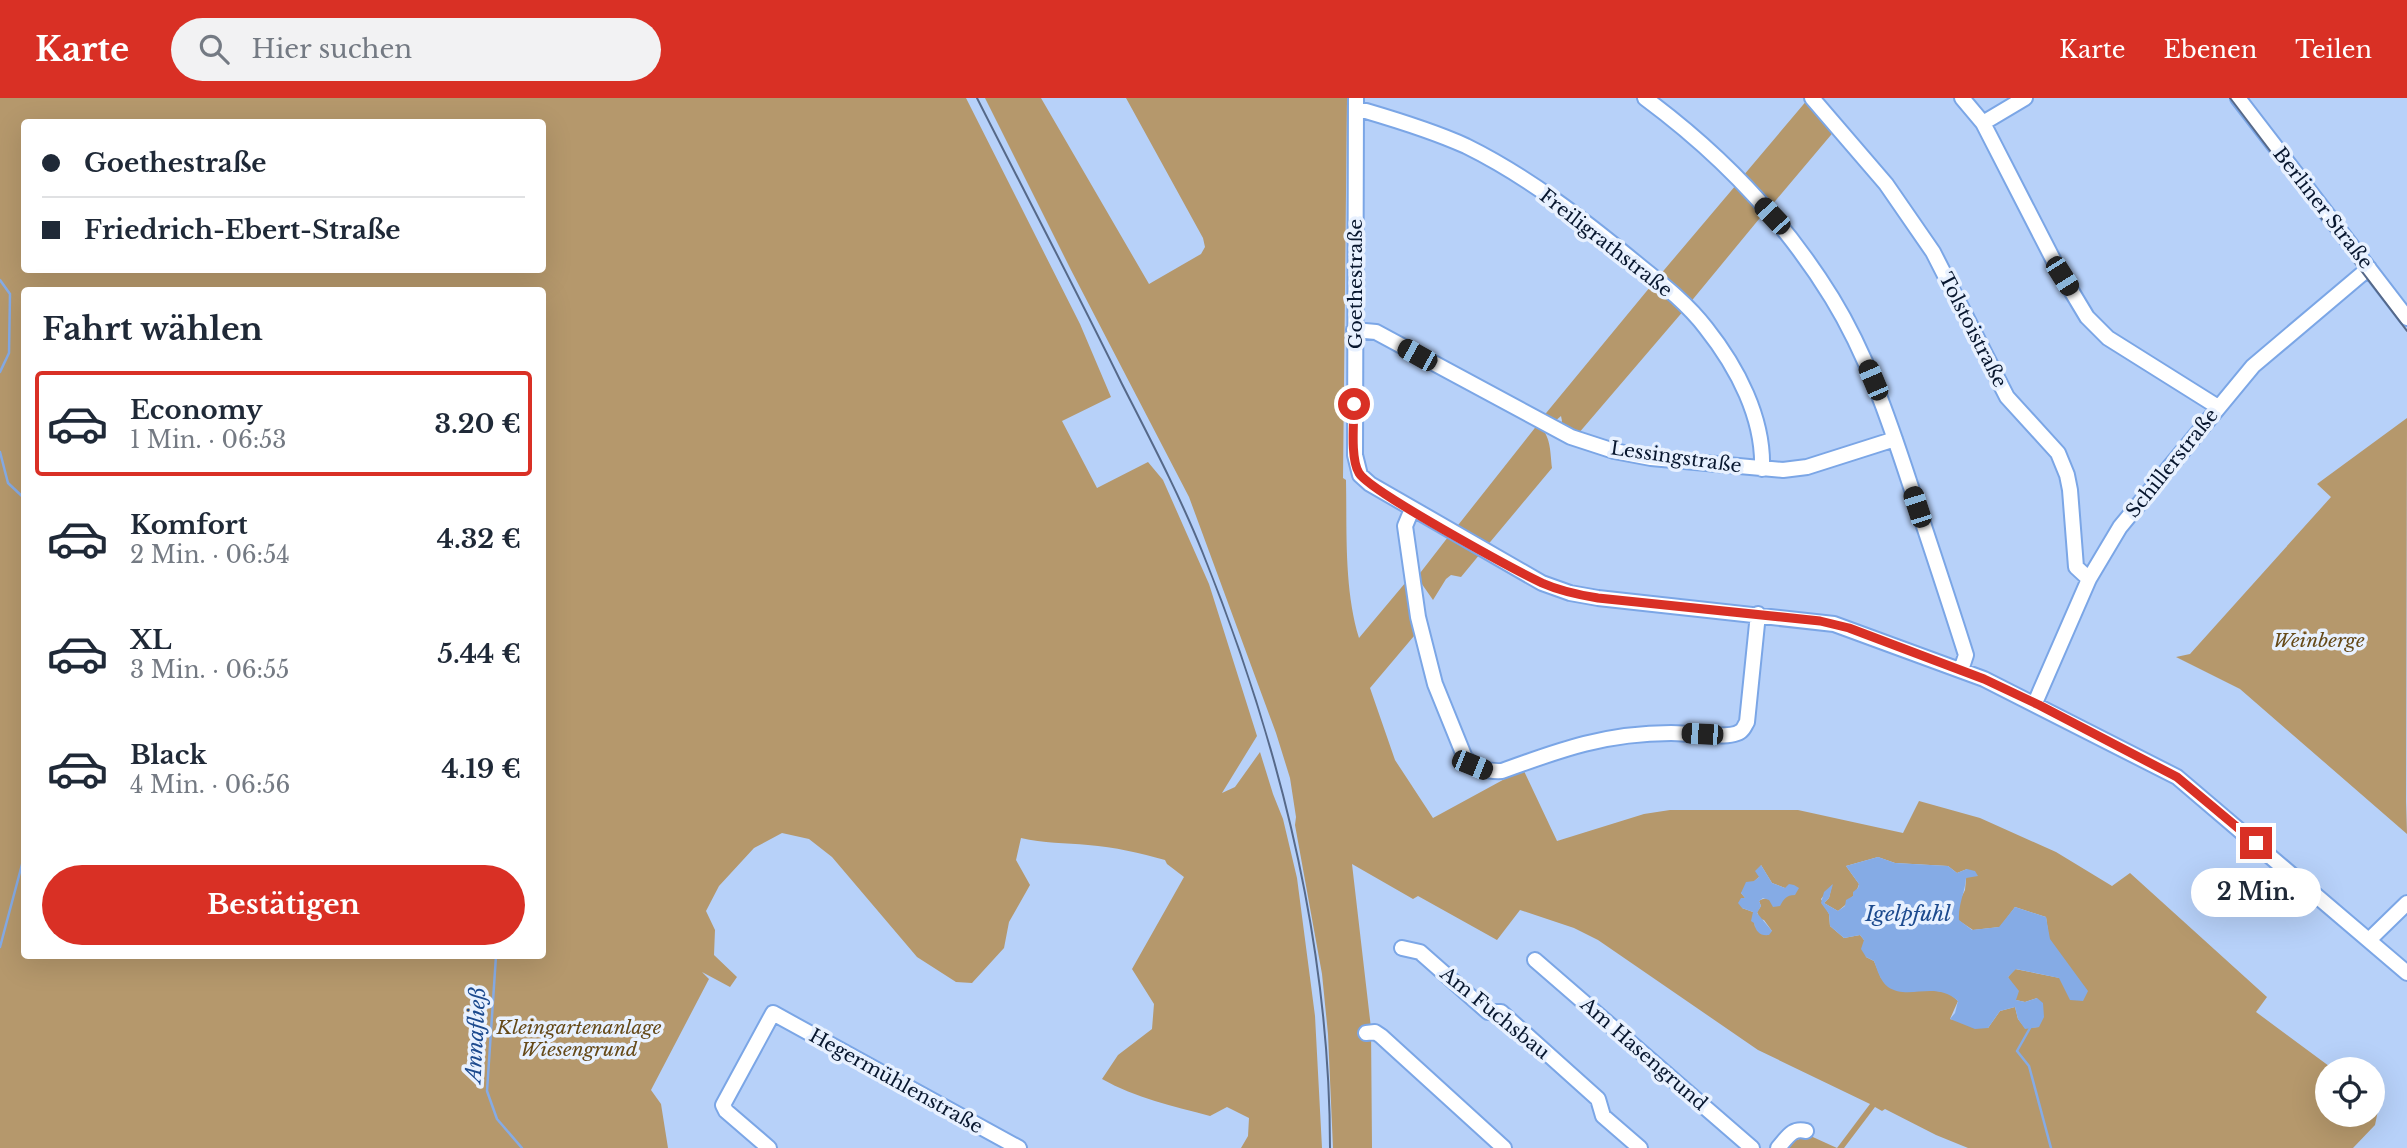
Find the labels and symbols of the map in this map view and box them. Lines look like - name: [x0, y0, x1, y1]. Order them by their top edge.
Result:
- street label: Berliner Straße: [2268, 143, 2378, 273]
- street label: Freiligrathstraße: [1535, 184, 1677, 302]
- car: [1750, 193, 1795, 239]
- street label: Goethestraße: [1344, 219, 1367, 349]
- car: [2042, 253, 2083, 299]
- street label: Tolstoistraße: [1934, 269, 2012, 391]
- car: [1394, 336, 1441, 374]
- car: [1856, 357, 1891, 403]
- route start: [1338, 388, 1370, 420]
- street label: Schillerstraße: [2121, 404, 2223, 522]
- street label: Lessingstraße: [1609, 436, 1743, 478]
- car: [1901, 484, 1934, 530]
- park label: Weinberge: [2273, 629, 2365, 652]
- car: [1681, 722, 1724, 746]
- car: [1449, 747, 1496, 783]
- route end: [2240, 827, 2272, 859]
- callout: 2 Min.: [2191, 868, 2321, 916]
- water label: Igelpfuhl: [1864, 901, 1951, 927]
- street label: Am Fuchsbau: [1435, 961, 1554, 1064]
- water label: Annafließ: [460, 987, 491, 1086]
- street label: Am Hasengrund: [1575, 992, 1712, 1115]
- park label: Kleingartenanlage Wiesengrund: [496, 1016, 662, 1061]
- street label: Hegermühlenstraße: [805, 1024, 987, 1138]

